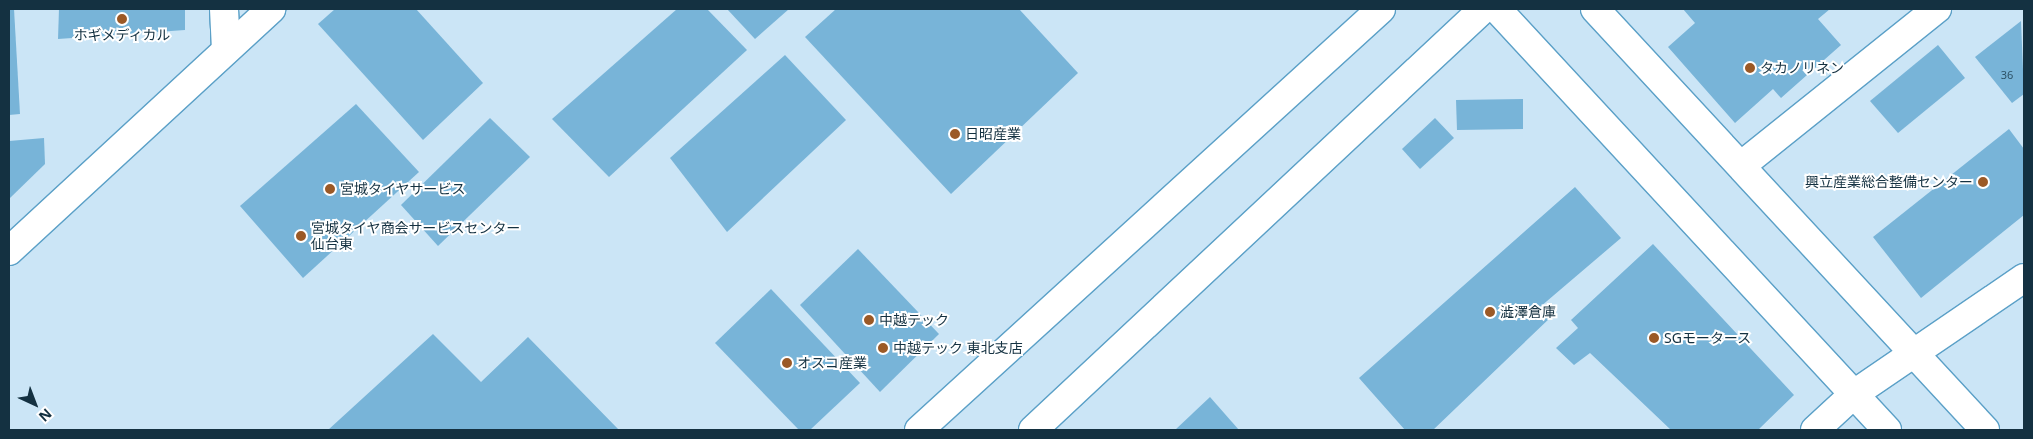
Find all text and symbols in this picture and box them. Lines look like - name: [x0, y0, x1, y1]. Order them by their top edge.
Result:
- marker: ホギメディカル: [116, 13, 128, 25]
- place label: ホギメディカル: [73, 27, 171, 43]
- place label: タカノリネン: [1760, 60, 1844, 76]
- marker: タカノリネン: [1744, 62, 1756, 74]
- house number: 36: [2001, 68, 2013, 82]
- place label: 日昭産業: [965, 126, 1021, 142]
- marker: 日昭産業: [949, 128, 961, 140]
- place label: 興立産業総合整備センター: [1805, 174, 1973, 190]
- marker: 興立産業総合整備センター: [1977, 176, 1989, 188]
- place label: 宮城タイヤサービス: [340, 181, 466, 197]
- marker: 宮城タイヤサービス: [324, 183, 336, 195]
- place label: 宮城タイヤ商会サービスセンター 仙台東: [311, 220, 521, 252]
- marker: 宮城タイヤ商会サービスセンター 仙台東: [295, 230, 307, 242]
- place label: 澁澤倉庫: [1500, 304, 1556, 320]
- marker: 澁澤倉庫: [1484, 306, 1496, 318]
- place label: 中越テック: [879, 312, 949, 328]
- marker: 中越テック: [863, 314, 875, 326]
- place label: SGモータース: [1664, 330, 1752, 346]
- marker: SGモータース: [1648, 332, 1660, 344]
- place label: 中越テック 東北支店: [893, 340, 1023, 356]
- marker: 中越テック 東北支店: [877, 342, 889, 354]
- place label: オスコ産業: [797, 355, 867, 371]
- marker: オスコ産業: [781, 357, 793, 369]
- north arrow: [10, 379, 60, 429]
- text: N: [35, 404, 56, 426]

